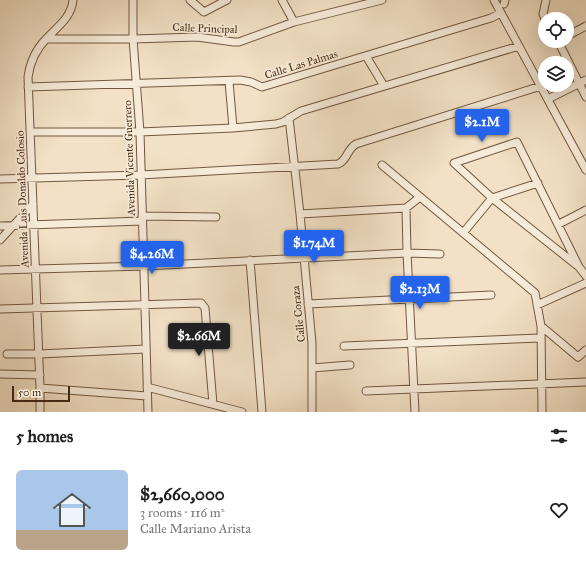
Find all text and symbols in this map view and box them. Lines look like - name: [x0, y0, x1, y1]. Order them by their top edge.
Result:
- map controls: [538, 12, 574, 92]
- button: locate: [538, 12, 574, 48]
- street label: Calle Principal: [172, 21, 238, 36]
- street label: Calle Las Palmas: [263, 47, 339, 82]
- button: layers: [538, 56, 574, 92]
- street label: Avenida Vicente Guerrero: [121, 100, 138, 217]
- pin: $2.1M: [454, 109, 510, 143]
- text: $2.1M: [464, 114, 500, 130]
- street label: Avenida Luis Donaldo Colosio: [14, 130, 31, 269]
- pin: $1.74M: [281, 230, 347, 264]
- text: $1.74M: [293, 235, 335, 251]
- pin: $4.26M: [119, 241, 185, 275]
- text: $4.26M: [130, 246, 174, 262]
- pin: $2.13M: [387, 276, 453, 310]
- text: $2.13M: [400, 281, 440, 297]
- street label: Calle Coraza: [289, 285, 308, 343]
- pin: $2.66M: [166, 323, 232, 357]
- text: $2.66M: [177, 328, 221, 344]
- scale bar: [12, 384, 70, 403]
- text: 50 m: [18, 386, 41, 399]
- icon: filters: [548, 425, 570, 447]
- text: 5 homes: [16, 426, 73, 447]
- text: $2,660,000: [140, 484, 225, 505]
- icon: home: [48, 486, 96, 534]
- icon: heart: [548, 499, 570, 521]
- text: 3 rooms · 116 m²: [140, 505, 225, 521]
- text: Calle Mariano Arista: [140, 521, 251, 537]

